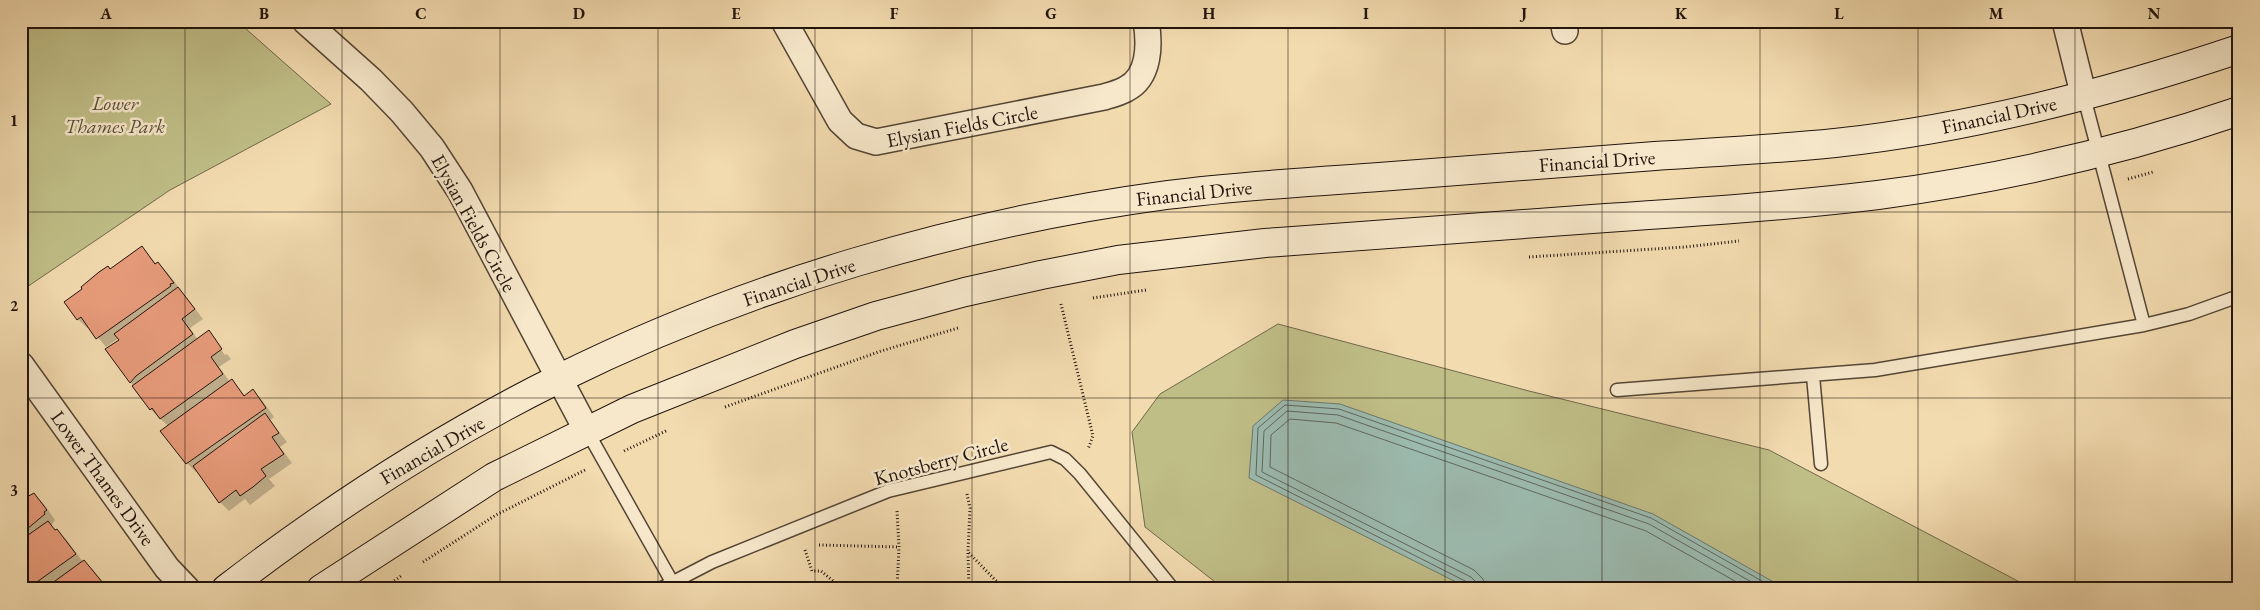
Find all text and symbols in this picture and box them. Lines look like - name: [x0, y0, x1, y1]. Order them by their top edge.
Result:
- text: A: [99, 3, 112, 24]
- text: B: [259, 3, 269, 24]
- text: C: [415, 3, 427, 24]
- text: D: [573, 3, 585, 24]
- text: E: [731, 3, 741, 24]
- text: F: [890, 3, 899, 24]
- text: G: [1045, 3, 1057, 24]
- text: H: [1203, 3, 1216, 24]
- text: I: [1363, 3, 1369, 24]
- text: J: [1519, 3, 1527, 24]
- text: K: [1675, 3, 1688, 24]
- text: L: [1834, 3, 1844, 24]
- text: M: [1989, 3, 2004, 24]
- text: N: [2148, 3, 2161, 24]
- park label: Lower Thames Park: [65, 90, 165, 139]
- street label: Financial Drive: [1939, 90, 2059, 140]
- street label: Elysian Fields Circle: [884, 99, 1040, 153]
- text: 1: [10, 110, 18, 131]
- street label: Financial Drive: [1538, 144, 1656, 178]
- street label: Elysian Fields Circle: [425, 150, 523, 297]
- street label: Financial Drive: [1135, 174, 1254, 212]
- street label: Financial Drive: [739, 252, 859, 312]
- text: 2: [10, 295, 19, 316]
- street label: Lower Thames Drive: [45, 405, 161, 551]
- street label: Financial Drive: [375, 409, 489, 490]
- street label: Knotsberry Circle: [871, 431, 1011, 491]
- text: 3: [10, 480, 18, 501]

